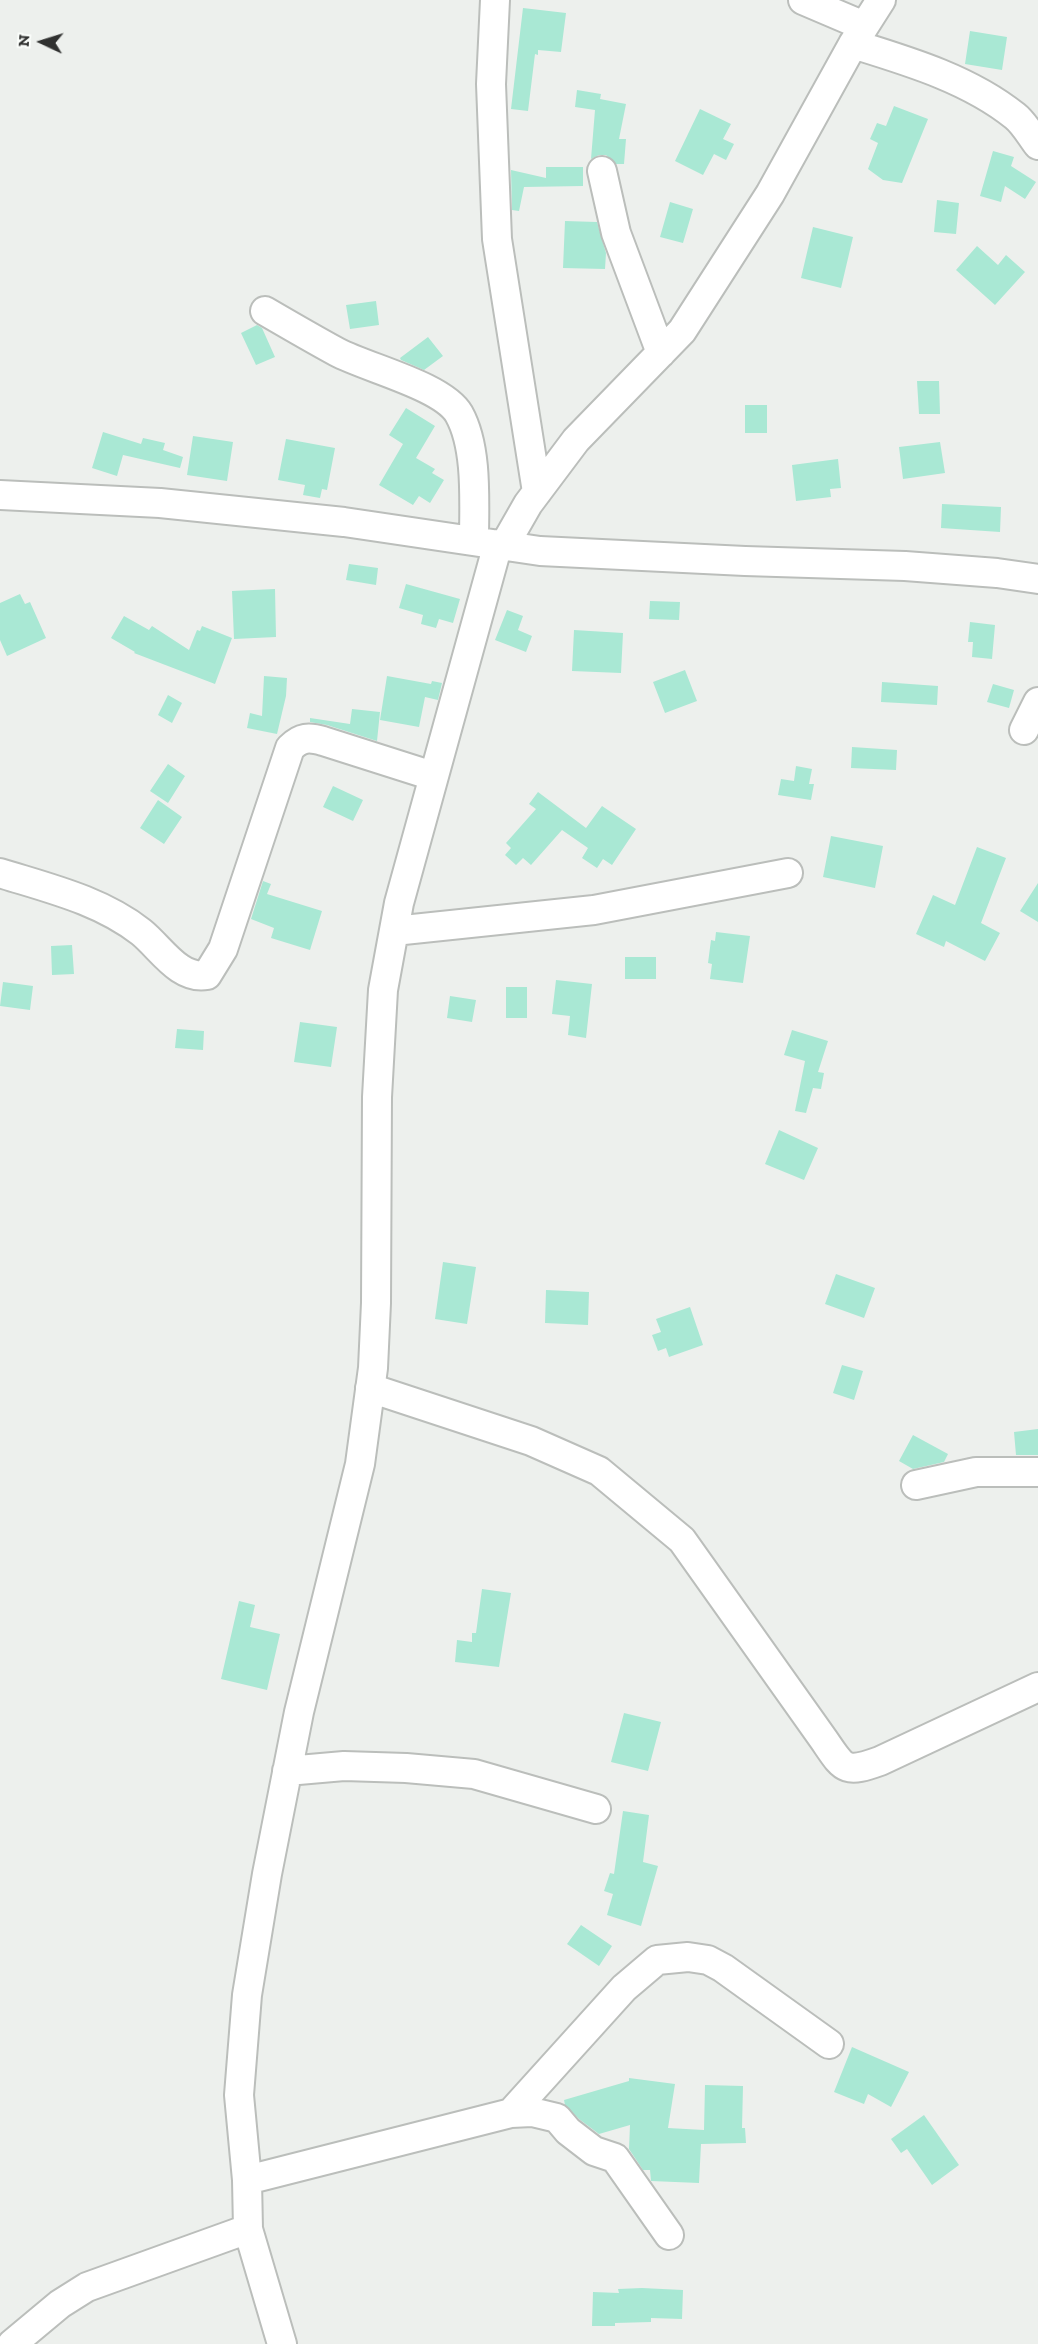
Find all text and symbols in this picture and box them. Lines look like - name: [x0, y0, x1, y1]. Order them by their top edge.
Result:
- north arrow: [12, 12, 72, 72]
- text: N: [14, 34, 33, 47]

